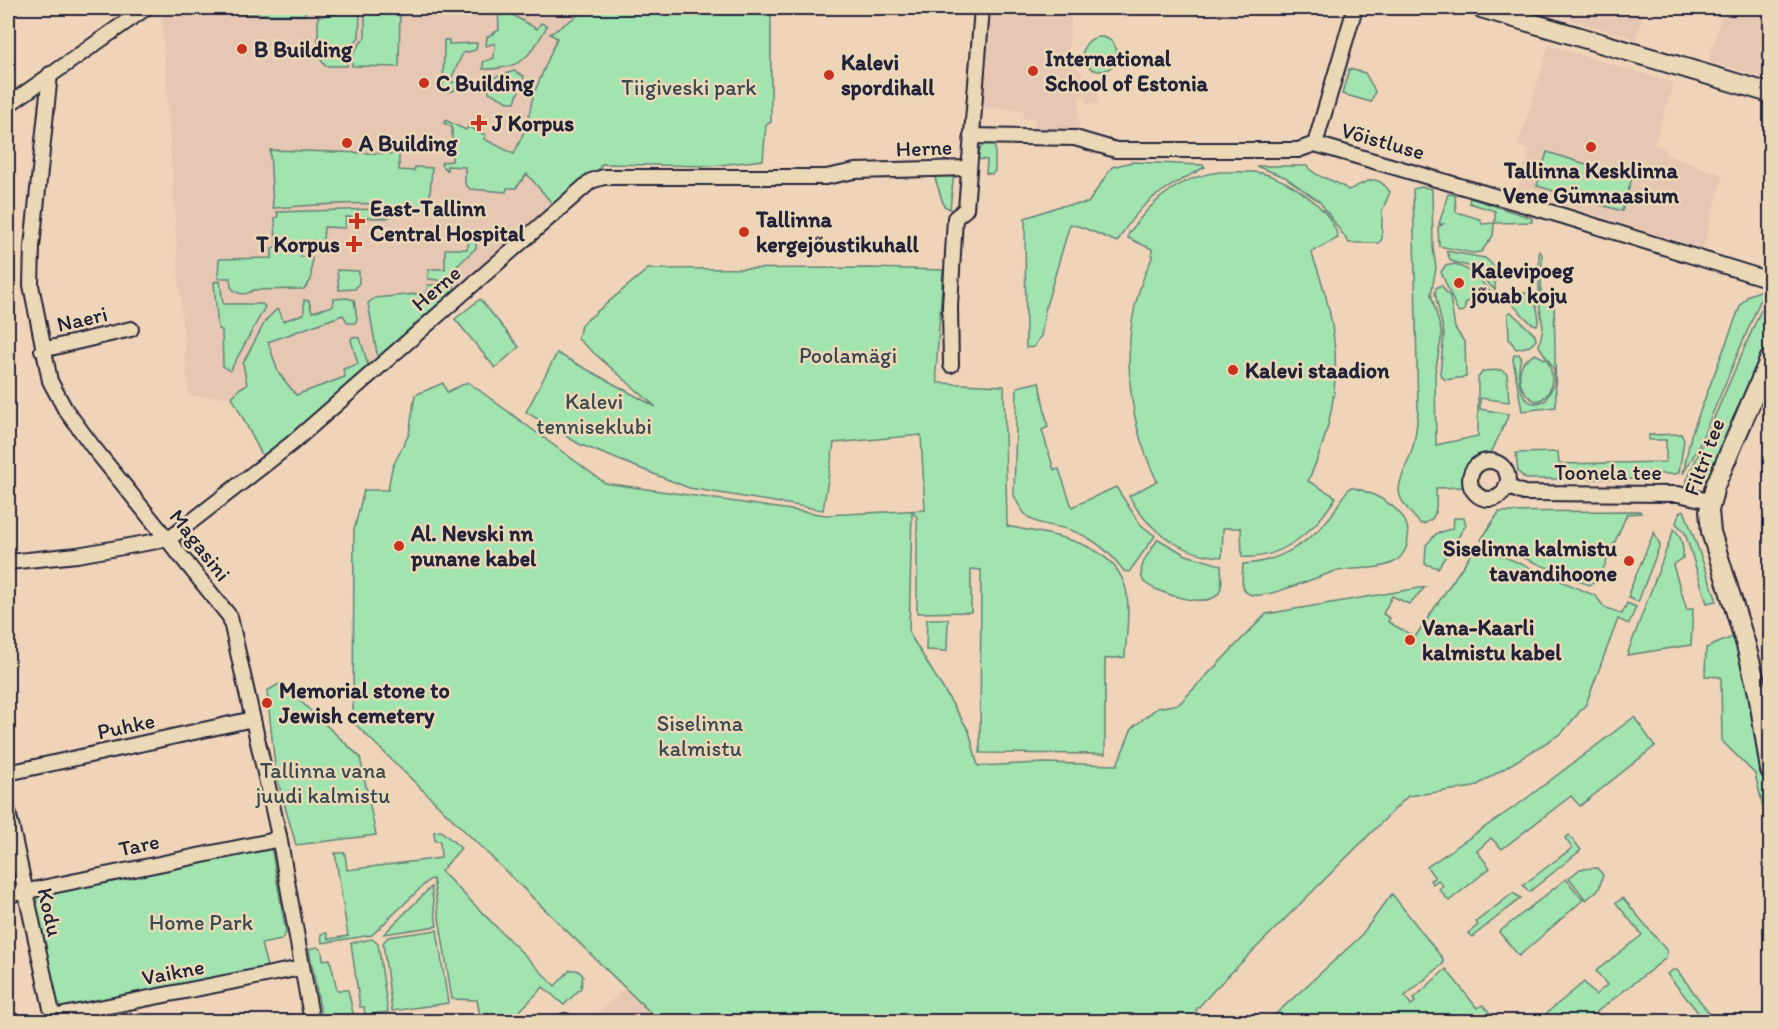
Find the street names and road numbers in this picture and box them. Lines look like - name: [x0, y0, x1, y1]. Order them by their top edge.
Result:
- street label: Võistluse: [1338, 116, 1428, 166]
- street label: Herne: [895, 134, 953, 162]
- street label: Herne: [406, 259, 466, 317]
- street label: Naeri: [54, 300, 110, 338]
- street label: Filtri tee: [1678, 415, 1730, 499]
- street label: Toonela tee: [1554, 459, 1662, 486]
- street label: Magasini: [163, 503, 237, 587]
- street label: Puhke: [95, 707, 157, 745]
- street label: Tare: [116, 828, 162, 862]
- street label: Kodu: [31, 885, 69, 939]
- street label: Vaikne: [140, 953, 206, 991]

